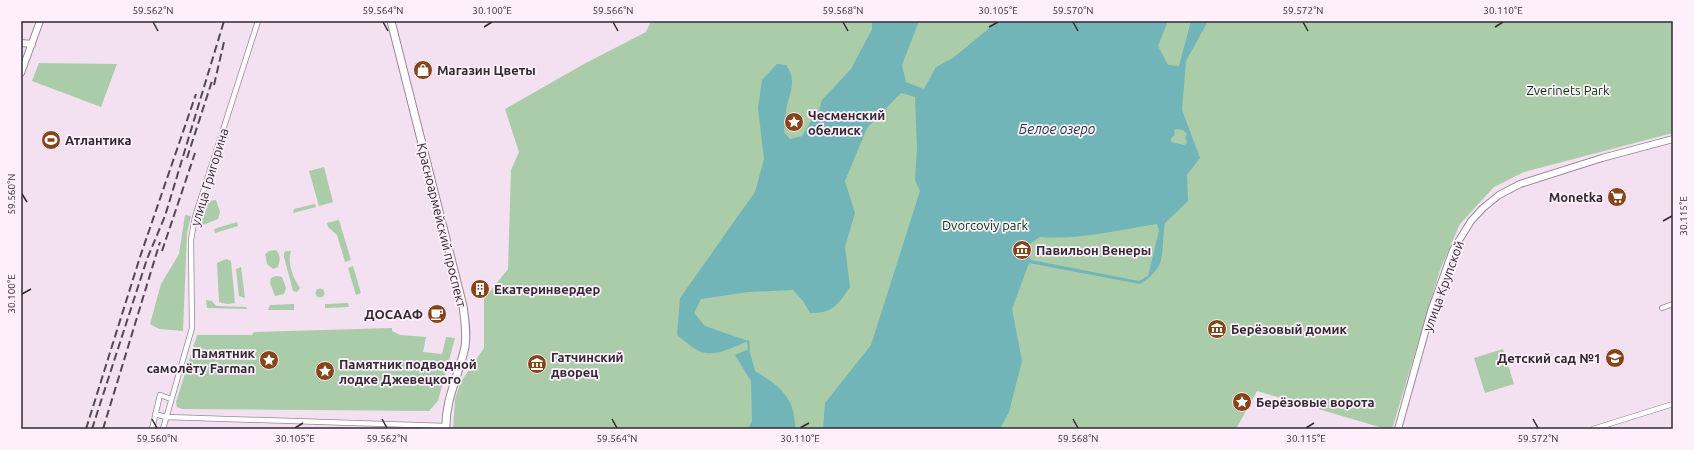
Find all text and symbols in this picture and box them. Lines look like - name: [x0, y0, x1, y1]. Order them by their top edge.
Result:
- text: 59.562°N: [132, 5, 174, 16]
- text: 59.564°N: [362, 5, 404, 16]
- text: 30.100°E: [472, 5, 512, 16]
- text: 59.566°N: [592, 5, 634, 16]
- text: 59.568°N: [822, 5, 864, 16]
- text: 30.105°E: [978, 5, 1018, 16]
- text: 59.570°N: [1052, 5, 1094, 16]
- text: 59.572°N: [1282, 5, 1324, 16]
- text: 30.110°E: [1483, 5, 1523, 16]
- shop icon: Магазин Цветы: [412, 59, 434, 81]
- place label: Магазин Цветы: [437, 63, 536, 77]
- park label: Zverinets Park: [1527, 83, 1610, 97]
- place label: Чесменский обелиск: [808, 108, 885, 137]
- place icon: Чесменский обелиск: [783, 111, 805, 133]
- water label: Белое озеро: [1019, 121, 1096, 137]
- street label: улица Григорина: [187, 126, 231, 228]
- sports icon: Атлантика: [40, 129, 62, 151]
- place label: Атлантика: [65, 133, 132, 147]
- street label: Красноармейский проспект: [415, 141, 469, 309]
- text: 59.560°N: [6, 173, 17, 215]
- supermarket icon: Monetka: [1606, 186, 1628, 208]
- place label: Monetka: [1549, 190, 1603, 204]
- text: 30.115°E: [1678, 196, 1689, 236]
- park label: Dvorcoviy park: [942, 218, 1028, 232]
- museum icon: Павильон Венеры: [1011, 239, 1033, 261]
- street label: улица Крупской: [1420, 239, 1466, 333]
- place label: Павильон Венеры: [1036, 243, 1151, 257]
- text: 30.100°E: [6, 274, 17, 314]
- building icon: Екатеринвердер: [469, 278, 491, 300]
- place label: Екатеринвердер: [494, 282, 600, 296]
- cafe icon: ДОСААФ: [426, 303, 448, 325]
- place label: ДОСААФ: [364, 307, 423, 321]
- museum icon: Берёзовый домик: [1206, 318, 1228, 340]
- place label: Берёзовый домик: [1231, 322, 1348, 336]
- place label: Памятник самолёту Farman: [146, 346, 256, 375]
- school or university icon: Детский сад №1: [1604, 347, 1626, 369]
- place icon: Памятник самолёту Farman: [258, 349, 280, 371]
- place label: Гатчинский дворец: [551, 350, 624, 379]
- place label: Детский сад №1: [1497, 351, 1601, 365]
- museum icon: Гатчинский дворец: [526, 353, 548, 375]
- place label: Памятник подводной лодке Джевецкого: [339, 357, 477, 386]
- place icon: Памятник подводной лодке Джевецкого: [314, 360, 336, 382]
- place icon: Берёзовые ворота: [1231, 391, 1253, 413]
- place label: Берёзовые ворота: [1256, 395, 1375, 409]
- text: 59.560°N: [136, 433, 178, 444]
- text: 30.105°E: [275, 433, 315, 444]
- text: 59.562°N: [366, 433, 408, 444]
- text: 59.564°N: [596, 433, 638, 444]
- text: 30.110°E: [780, 433, 820, 444]
- text: 59.568°N: [1057, 433, 1099, 444]
- text: 30.115°E: [1286, 433, 1326, 444]
- text: 59.572°N: [1517, 433, 1559, 444]

